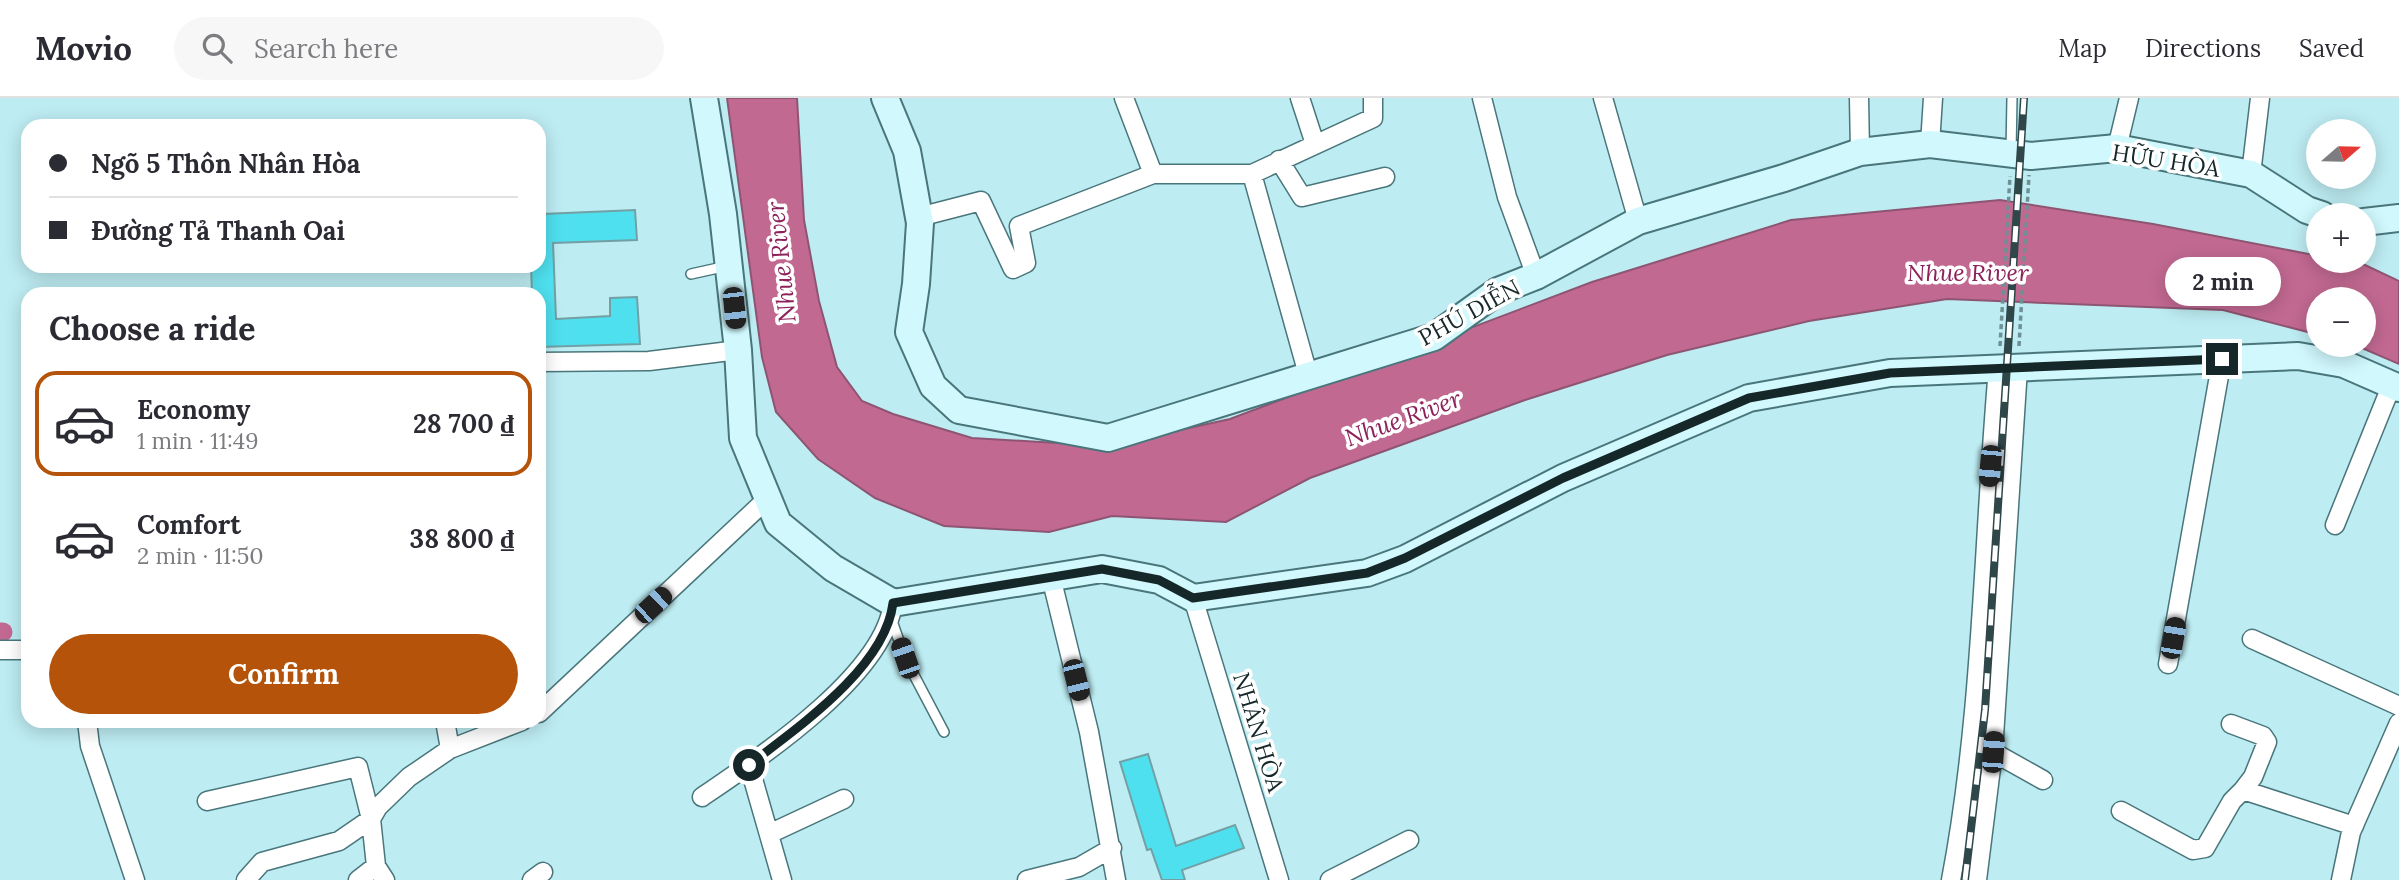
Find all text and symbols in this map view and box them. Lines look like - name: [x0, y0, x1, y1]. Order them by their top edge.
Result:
- search box: [174, 17, 664, 80]
- text: Movio: [35, 27, 132, 69]
- icon: search: [198, 29, 236, 67]
- text: Search here: [254, 32, 398, 65]
- text: Map: [2058, 33, 2107, 64]
- text: Directions: [2145, 33, 2261, 64]
- text: Saved: [2299, 33, 2364, 64]
- north arrow: [2306, 119, 2376, 189]
- map controls: [2306, 119, 2376, 357]
- street label: HỮU HÒA: [2110, 137, 2223, 183]
- text: Ngõ 5 Thôn Nhân Hòa: [91, 147, 360, 180]
- water label: Nhue River: [759, 200, 803, 324]
- button: +: [2306, 203, 2376, 273]
- text: Đường Tả Thanh Oai: [91, 214, 345, 247]
- water label: Nhue River: [1907, 257, 2029, 288]
- callout: 2 min: [2164, 258, 2280, 306]
- text: 2 min: [2192, 267, 2254, 296]
- street label: PHÚ DIỄN: [1412, 271, 1525, 352]
- car: [722, 286, 747, 330]
- button: −: [2306, 287, 2376, 357]
- text: Choose a ride: [49, 308, 256, 349]
- route end: [2206, 343, 2238, 375]
- water label: Nhue River: [1340, 383, 1466, 453]
- icon: car: [53, 392, 116, 455]
- text: Economy: [137, 393, 250, 426]
- text: 28 700 ₫: [413, 407, 514, 440]
- text: 1 min · 11:49: [137, 426, 259, 455]
- car: [1978, 444, 2003, 488]
- icon: car: [53, 507, 116, 570]
- text: Comfort: [137, 508, 241, 541]
- text: 38 800 ₫: [410, 522, 514, 555]
- text: 2 min · 11:50: [137, 541, 264, 570]
- car: [631, 583, 676, 627]
- car: [2160, 615, 2187, 661]
- button: Confirm: [49, 634, 518, 714]
- car: [889, 635, 922, 681]
- car: [1061, 657, 1092, 703]
- street label: NHÂN HÒA: [1227, 669, 1291, 796]
- car: [1982, 730, 2005, 774]
- route start: [733, 749, 765, 781]

